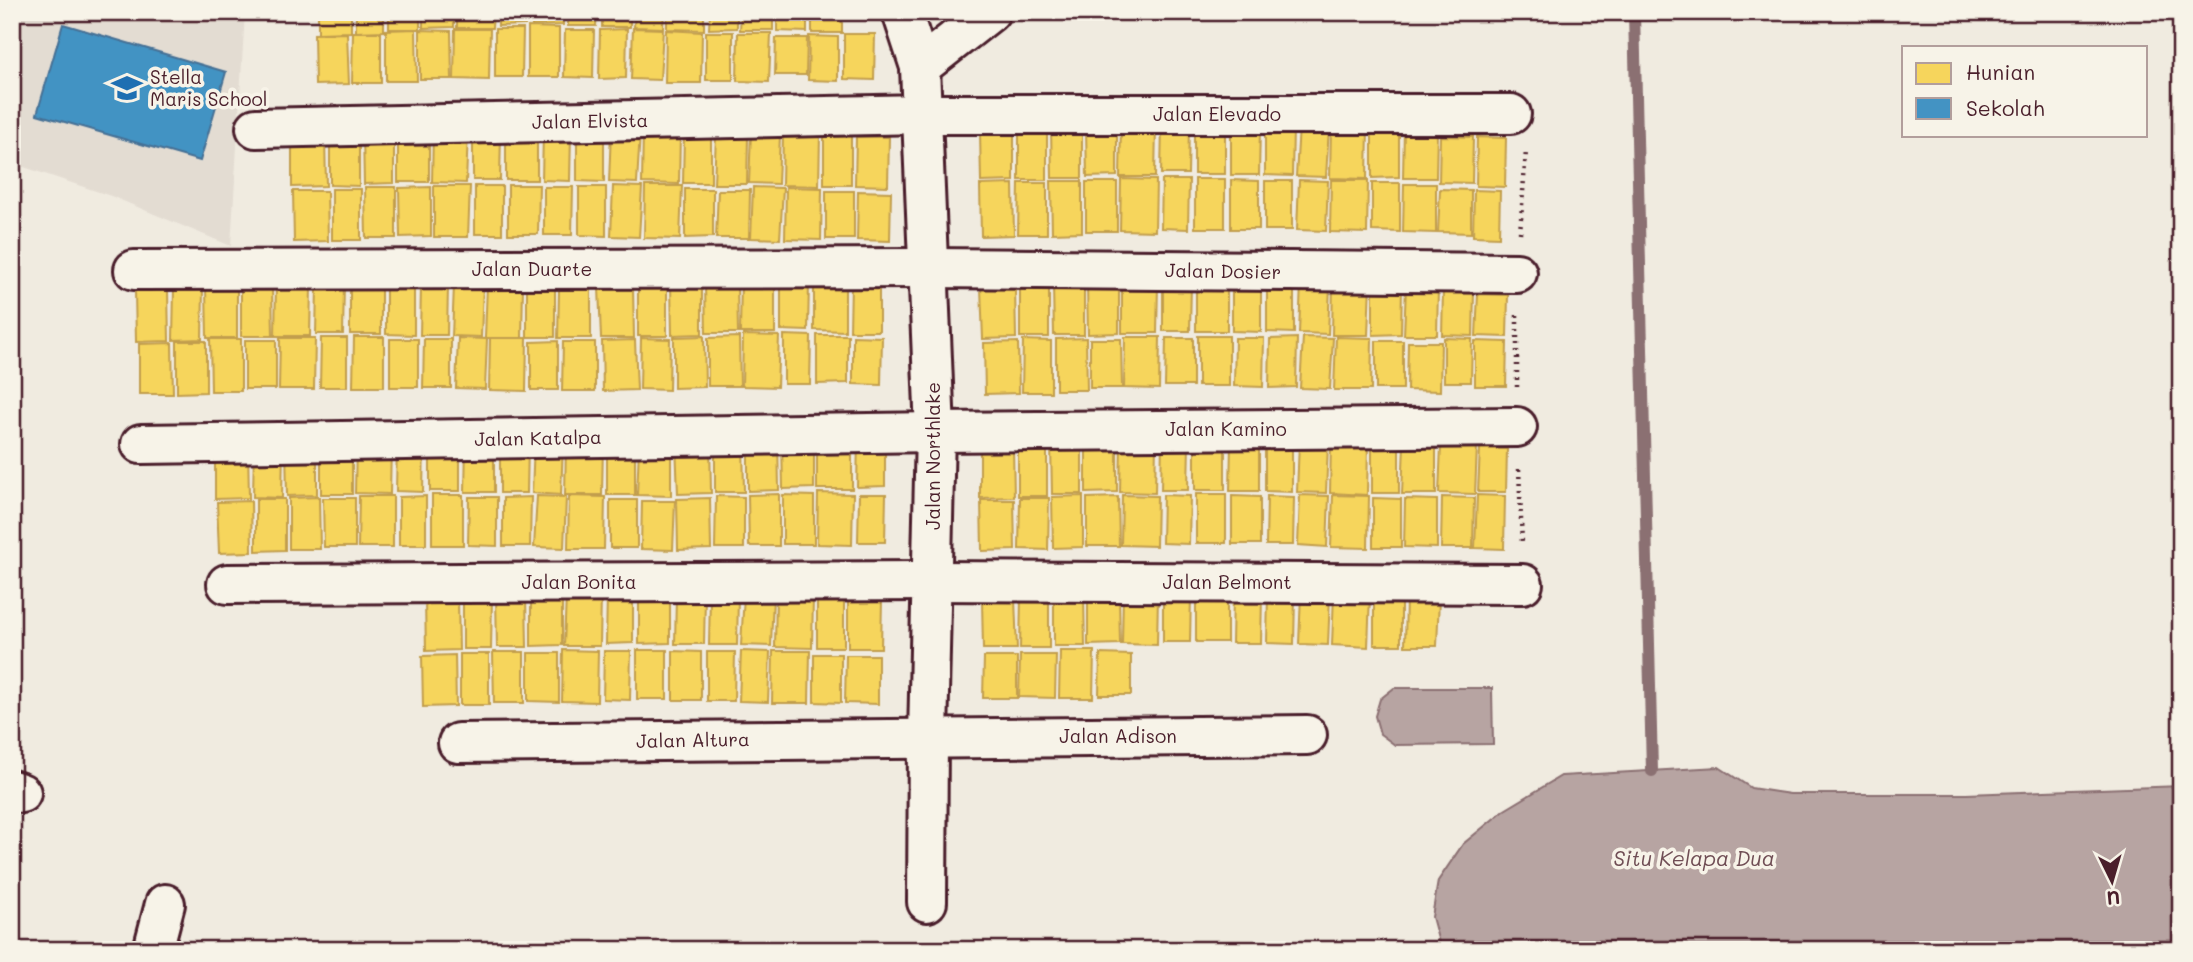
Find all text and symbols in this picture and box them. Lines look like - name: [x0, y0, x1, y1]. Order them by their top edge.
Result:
- legend: [1902, 46, 2148, 136]
- text: Hunian: [1966, 58, 2035, 85]
- place label: Stella Maris School: [150, 64, 268, 111]
- school or university icon: Stella Maris School: [110, 71, 144, 105]
- text: Sekolah: [1966, 94, 2045, 121]
- street label: Jalan Elevado: [1153, 101, 1281, 126]
- street label: Jalan Elvista: [532, 107, 648, 134]
- street label: Jalan Duarte: [472, 256, 592, 281]
- street label: Jalan Dosier: [1165, 257, 1281, 284]
- street label: Jalan Northlake: [920, 382, 945, 530]
- street label: Jalan Kamino: [1165, 416, 1287, 441]
- street label: Jalan Katalpa: [474, 424, 602, 451]
- street label: Jalan Bonita: [521, 569, 637, 594]
- street label: Jalan Belmont: [1162, 569, 1292, 594]
- street label: Jalan Adison: [1059, 723, 1177, 748]
- street label: Jalan Altura: [636, 726, 750, 753]
- water label: Situ Kelapa Dua: [1613, 844, 1775, 871]
- north arrow: [2078, 846, 2148, 916]
- text: U: [2106, 885, 2121, 911]

